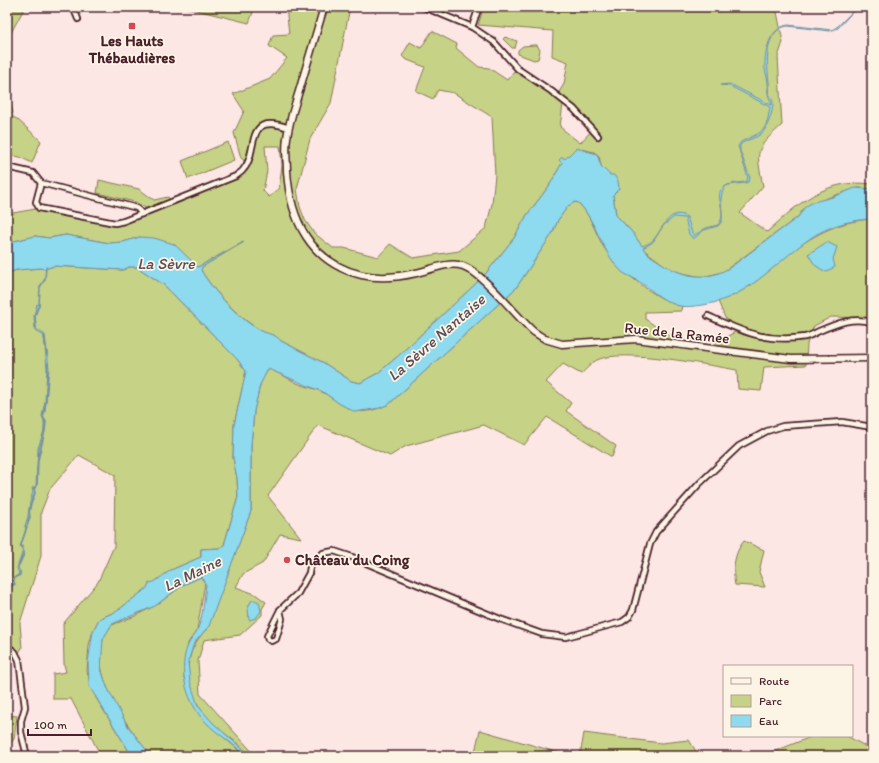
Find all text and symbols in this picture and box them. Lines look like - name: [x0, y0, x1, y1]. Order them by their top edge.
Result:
- marker: Les Hauts Thébaudières: [127, 21, 137, 31]
- place label: Les Hauts Thébaudières: [88, 32, 176, 67]
- water label: La Sèvre: [137, 254, 196, 273]
- water label: La Sèvre Nantaise: [384, 289, 490, 385]
- street label: Rue de la Ramée: [624, 319, 730, 347]
- water label: La Maine: [160, 551, 225, 595]
- place label: Château du Coing: [295, 551, 410, 570]
- marker: Château du Coing: [282, 555, 292, 565]
- legend: [723, 665, 853, 737]
- text: Route: [759, 674, 789, 688]
- text: Parc: [759, 694, 782, 708]
- scale bar: [28, 711, 91, 737]
- text: Eau: [759, 714, 779, 728]
- text: 100 m: [34, 718, 67, 732]

